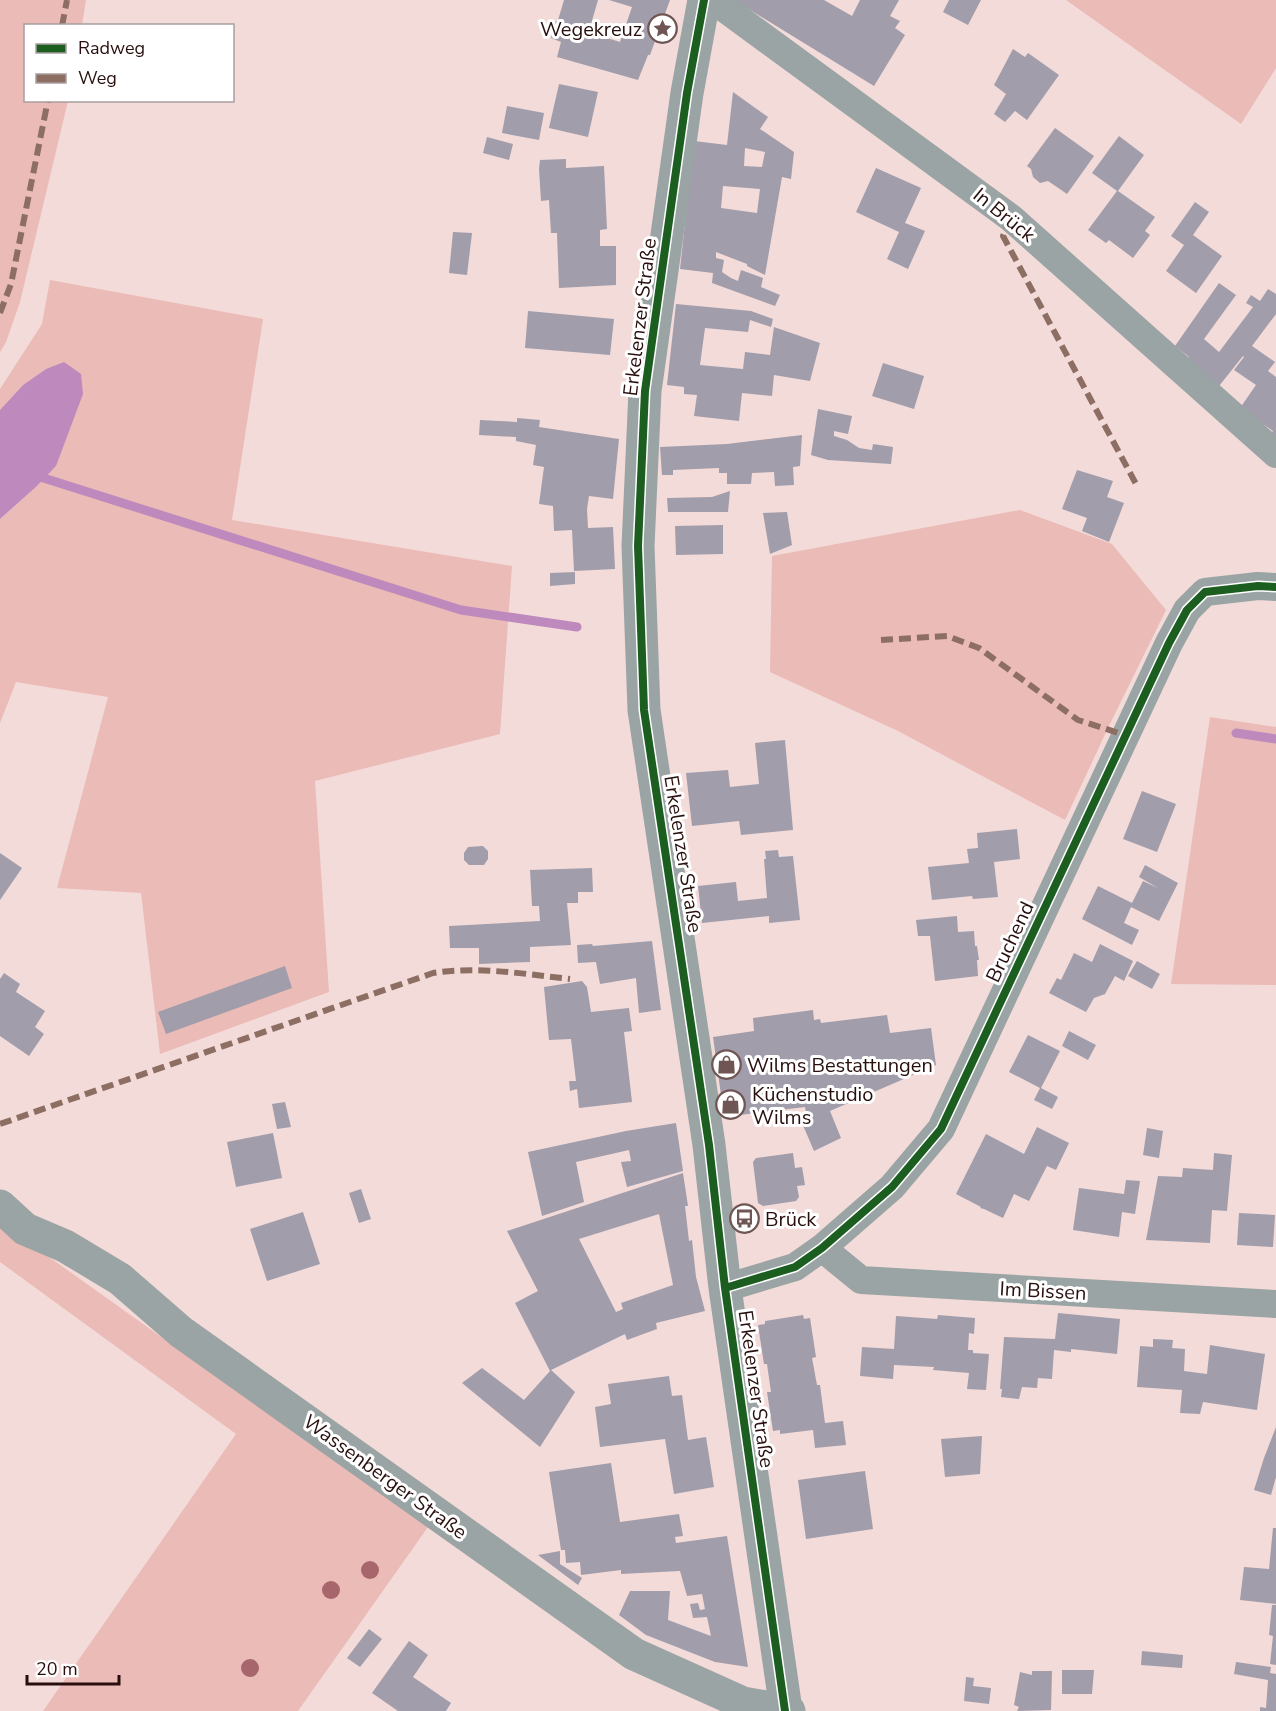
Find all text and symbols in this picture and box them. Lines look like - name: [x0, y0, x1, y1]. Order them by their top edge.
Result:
- place icon: Wegekreuz: [647, 13, 679, 45]
- place label: Wegekreuz: [540, 16, 642, 43]
- legend: [24, 24, 234, 102]
- text: Radweg: [78, 36, 145, 60]
- text: Weg: [78, 66, 117, 90]
- street label: In Brück: [967, 182, 1042, 249]
- street label: Erkelenzer Straße: [617, 237, 663, 397]
- street label: Erkelenzer Straße: [657, 773, 709, 935]
- street label: Bruchend: [980, 897, 1040, 987]
- shop icon: Wilms Bestattungen: [710, 1049, 742, 1081]
- place label: Wilms Bestattungen: [747, 1052, 933, 1079]
- place label: Küchenstudio Wilms: [752, 1081, 873, 1131]
- shop icon: Küchenstudio Wilms: [715, 1089, 747, 1121]
- bus stop icon: Brück: [728, 1203, 760, 1235]
- place label: Brück: [765, 1206, 817, 1233]
- street label: Im Bissen: [999, 1275, 1087, 1307]
- street label: Erkelenzer Straße: [732, 1308, 780, 1470]
- street label: Wassenberger Straße: [298, 1408, 472, 1546]
- scale bar: [27, 1648, 118, 1686]
- text: 20 m: [36, 1657, 78, 1681]

